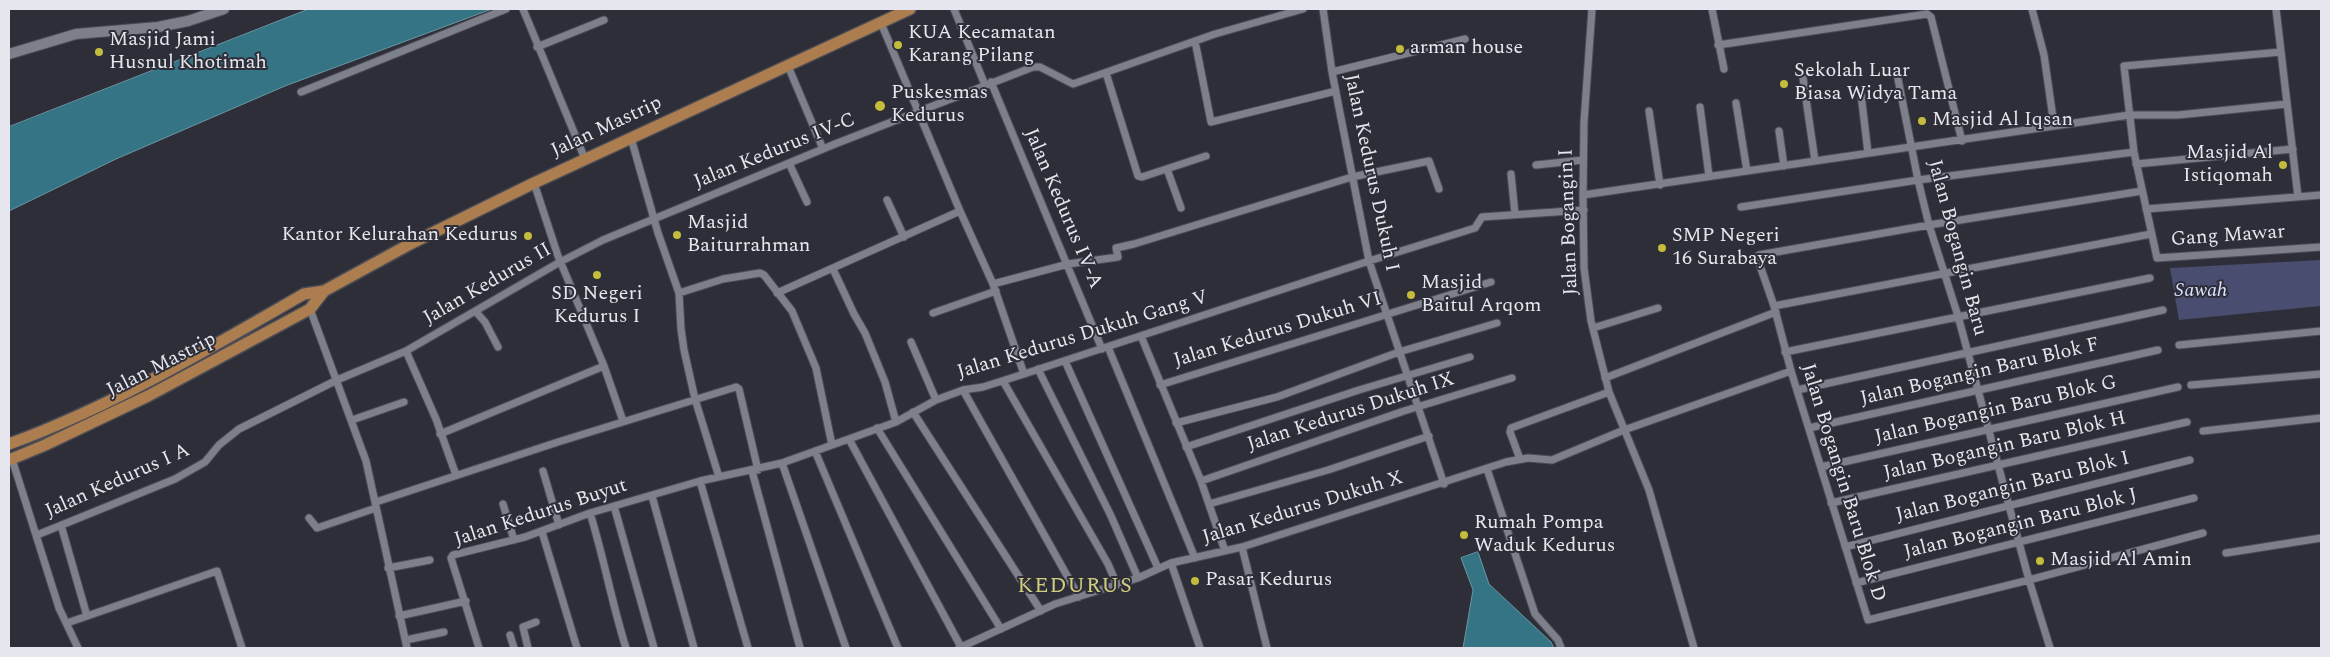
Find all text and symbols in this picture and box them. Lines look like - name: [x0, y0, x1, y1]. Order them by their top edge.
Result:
- place label: KUA Kecamatan Karang Pilang: [908, 22, 1056, 69]
- place label: Masjid Jami Husnul Khotimah: [109, 29, 267, 76]
- place label: arman house: [1410, 37, 1523, 61]
- marker: KUA Kecamatan Karang Pilang: [892, 39, 904, 51]
- marker: arman house: [1394, 43, 1406, 55]
- marker: Masjid Jami Husnul Khotimah: [93, 46, 105, 58]
- place label: Sekolah Luar Biasa Widya Tama: [1794, 60, 1957, 107]
- street label: Jalan Kedurus Dukuh I: [1337, 72, 1403, 274]
- marker: Sekolah Luar Biasa Widya Tama: [1778, 78, 1790, 90]
- place label: Puskesmas Kedurus: [891, 82, 988, 129]
- street label: Jalan Mastrip: [548, 92, 666, 164]
- marker: Puskesmas Kedurus: [873, 99, 887, 113]
- street label: Jalan Kedurus IV-C: [691, 109, 859, 195]
- place label: Masjid Al Iqsan: [1932, 109, 2073, 133]
- marker: Masjid Al Iqsan: [1916, 115, 1928, 127]
- street label: Jalan Kedurus IV-A: [1017, 125, 1107, 293]
- place label: Masjid Al Istiqomah: [2183, 142, 2273, 189]
- street label: Jalan Bogangin I: [1555, 148, 1585, 296]
- street label: Jalan Bogangin Baru: [1921, 157, 1991, 339]
- marker: Masjid Al Istiqomah: [2277, 159, 2289, 171]
- place label: Masjid Baiturrahman: [687, 212, 810, 259]
- street label: Gang Mawar: [2170, 221, 2286, 253]
- place label: Kantor Kelurahan Kedurus: [281, 224, 518, 248]
- place label: SMP Negeri 16 Surabaya: [1672, 225, 1780, 272]
- marker: Masjid Baiturrahman: [671, 229, 683, 241]
- marker: Kantor Kelurahan Kedurus: [522, 230, 534, 242]
- street label: Jalan Kedurus II: [420, 239, 556, 331]
- marker: SMP Negeri 16 Surabaya: [1656, 242, 1668, 254]
- marker: SD Negeri Kedurus I: [591, 269, 603, 281]
- place label: Masjid Baitul Arqom: [1421, 272, 1541, 319]
- park label: Sawah: [2175, 280, 2227, 304]
- place label: SD Negeri Kedurus I: [551, 283, 643, 330]
- street label: Jalan Kedurus Dukuh Gang V: [955, 286, 1211, 386]
- street label: Jalan Kedurus Dukuh VI: [1171, 288, 1385, 374]
- marker: Masjid Baitul Arqom: [1405, 289, 1417, 301]
- street label: Jalan Mastrip: [103, 328, 221, 404]
- street label: Jalan Bogangin Baru Blok F: [1858, 334, 2102, 412]
- street label: Jalan Bogangin Baru Blok D: [1794, 361, 1890, 605]
- street label: Jalan Kedurus Dukuh IX: [1244, 368, 1458, 458]
- street label: Jalan Bogangin Baru Blok G: [1873, 371, 2119, 451]
- street label: Jalan Bogangin Baru Blok H: [1881, 407, 2129, 487]
- street label: Jalan Kedurus I A: [42, 439, 194, 525]
- street label: Jalan Bogangin Baru Blok I: [1894, 447, 2132, 529]
- street label: Jalan Kedurus Dukuh X: [1200, 467, 1406, 551]
- street label: Jalan Kedurus Buyut: [452, 475, 630, 553]
- street label: Jalan Bogangin Baru Blok J: [1902, 484, 2140, 566]
- place label: Rumah Pompa Waduk Kedurus: [1474, 512, 1615, 559]
- marker: Rumah Pompa Waduk Kedurus: [1458, 529, 1470, 541]
- place label: Masjid Al Amin: [2050, 549, 2192, 573]
- marker: Masjid Al Amin: [2034, 555, 2046, 567]
- place label: Pasar Kedurus: [1205, 569, 1332, 593]
- district label: KEDURUS: [1016, 575, 1134, 601]
- marker: Pasar Kedurus: [1189, 575, 1201, 587]

